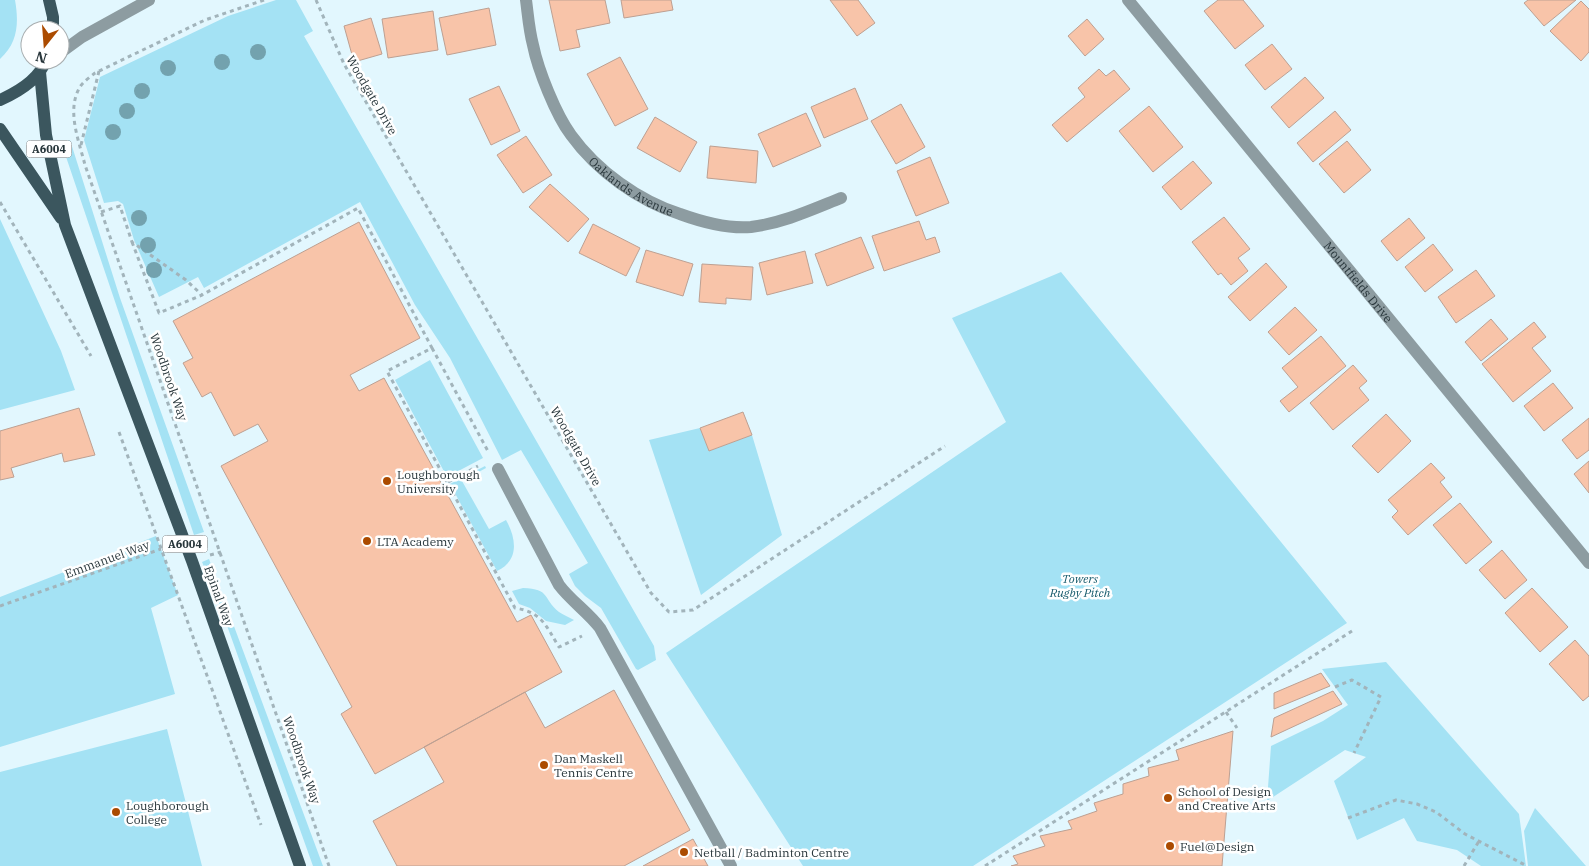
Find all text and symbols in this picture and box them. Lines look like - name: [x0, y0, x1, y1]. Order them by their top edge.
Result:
- north arrow: [20, 20, 70, 70]
- text: N: [33, 47, 49, 68]
- street label: Woodgate Drive: [343, 53, 401, 137]
- road number: A6004: [27, 140, 72, 158]
- street label: Oaklands Avenue: [586, 153, 676, 219]
- street label: Mountfields Drive: [1321, 238, 1396, 325]
- street label: Woodbrook Way: [147, 331, 191, 423]
- street label: Woodgate Drive: [547, 404, 605, 488]
- place label: Loughborough University: [397, 467, 480, 496]
- marker: Loughborough University: [381, 475, 393, 487]
- place label: LTA Academy: [377, 534, 454, 549]
- marker: LTA Academy: [361, 535, 373, 547]
- road number: A6004: [162, 536, 208, 552]
- street label: Emmanuel Way: [63, 537, 152, 581]
- street label: Epinal Way: [201, 564, 237, 629]
- park label: Towers Rugby Pitch: [1049, 571, 1111, 600]
- street label: Woodbrook Way: [280, 714, 324, 806]
- place label: Dan Maskell Tennis Centre: [554, 751, 633, 780]
- marker: Dan Maskell Tennis Centre: [538, 759, 550, 771]
- place label: School of Design and Creative Arts: [1178, 784, 1276, 813]
- marker: School of Design and Creative Arts: [1162, 792, 1174, 804]
- place label: Loughborough College: [126, 798, 209, 827]
- marker: Loughborough College: [110, 806, 122, 818]
- place label: Fuel@Design: [1180, 839, 1255, 854]
- marker: Fuel@Design: [1164, 840, 1176, 852]
- place label: Netball / Badminton Centre: [694, 845, 849, 860]
- marker: Netball / Badminton Centre: [678, 846, 690, 858]

